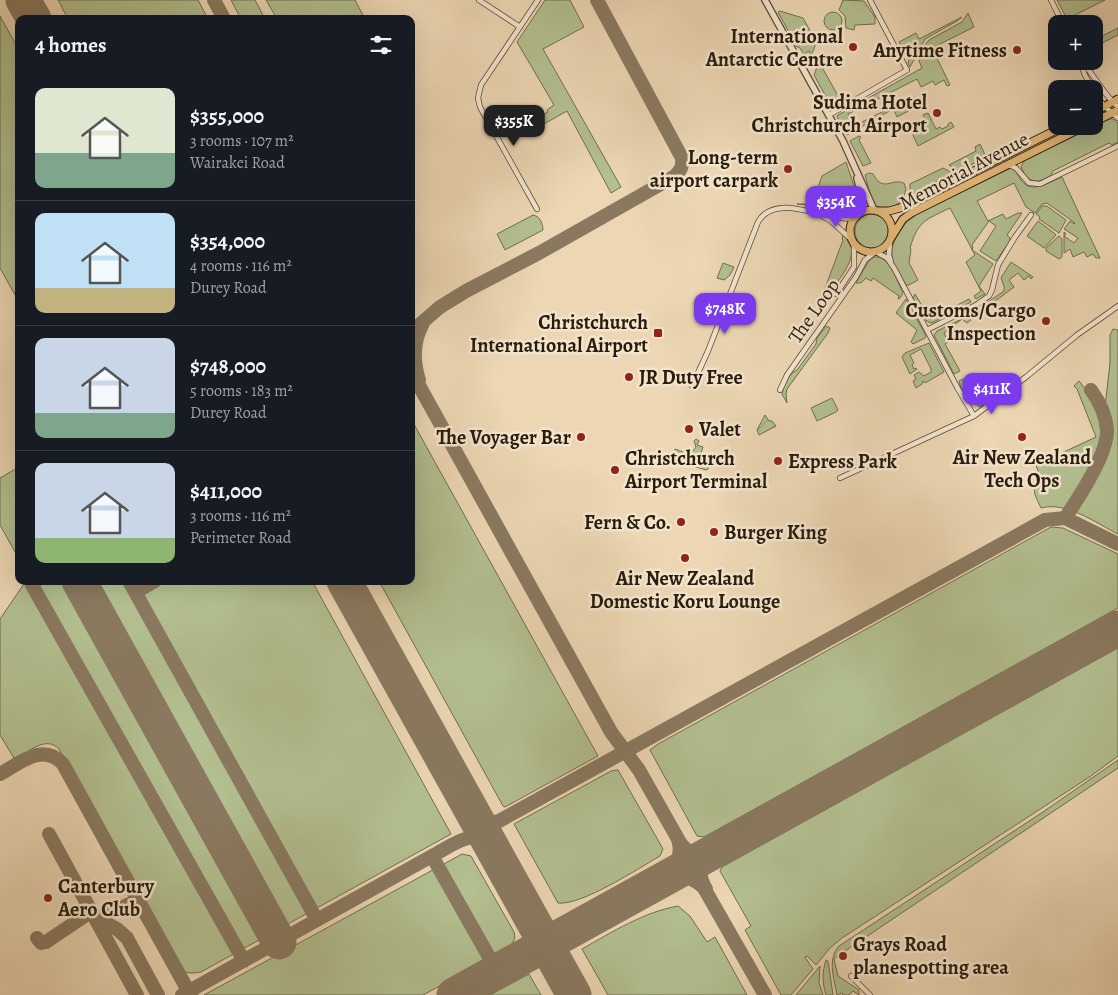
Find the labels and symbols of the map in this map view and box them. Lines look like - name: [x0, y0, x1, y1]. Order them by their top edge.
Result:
- place label: International Antarctic Centre: [705, 23, 844, 73]
- place label: Anytime Fitness: [872, 37, 1007, 64]
- marker: International Antarctic Centre: [847, 41, 859, 53]
- marker: Anytime Fitness: [1011, 44, 1023, 56]
- place label: Sudima Hotel Christchurch Airport: [752, 89, 928, 139]
- pin: $355K: [479, 104, 549, 147]
- marker: Sudima Hotel Christchurch Airport: [931, 107, 943, 119]
- street label: Memorial Avenue: [894, 125, 1034, 217]
- place label: Long-term airport carpark: [650, 144, 779, 194]
- marker: Long-term airport carpark: [782, 163, 794, 175]
- pin: $354K: [801, 186, 871, 228]
- street label: The Loop: [782, 273, 846, 349]
- pin: $748K: [690, 292, 760, 335]
- place label: Customs/Cargo Inspection: [906, 297, 1036, 347]
- place label: Christchurch International Airport: [470, 309, 648, 359]
- marker: Customs/Cargo Inspection: [1040, 315, 1052, 327]
- marker: Christchurch International Airport: [652, 327, 664, 339]
- place label: JR Duty Free: [639, 364, 743, 391]
- marker: JR Duty Free: [623, 371, 635, 383]
- pin: $411K: [957, 372, 1027, 415]
- place label: Valet: [698, 416, 741, 443]
- marker: Valet: [683, 423, 695, 435]
- place label: The Voyager Bar: [436, 424, 571, 451]
- marker: The Voyager Bar: [575, 431, 587, 443]
- marker: Air New Zealand Tech Ops: [1016, 431, 1028, 443]
- place label: Air New Zealand Tech Ops: [952, 444, 1091, 494]
- place label: Christchurch Airport Terminal: [624, 445, 768, 495]
- place label: Express Park: [788, 448, 897, 475]
- marker: Express Park: [772, 455, 784, 467]
- marker: Christchurch Airport Terminal: [609, 464, 621, 476]
- place label: Fern & Co.: [584, 509, 671, 536]
- marker: Fern & Co.: [675, 516, 687, 528]
- place label: Burger King: [724, 519, 828, 546]
- marker: Burger King: [708, 526, 720, 538]
- marker: Air New Zealand Domestic Koru Lounge: [679, 552, 691, 564]
- place label: Air New Zealand Domestic Koru Lounge: [590, 565, 780, 615]
- place label: Canterbury Aero Club: [57, 873, 155, 923]
- marker: Canterbury Aero Club: [42, 892, 54, 904]
- place label: Grays Road planespotting area: [853, 931, 1009, 981]
- marker: Grays Road planespotting area: [837, 950, 849, 962]

